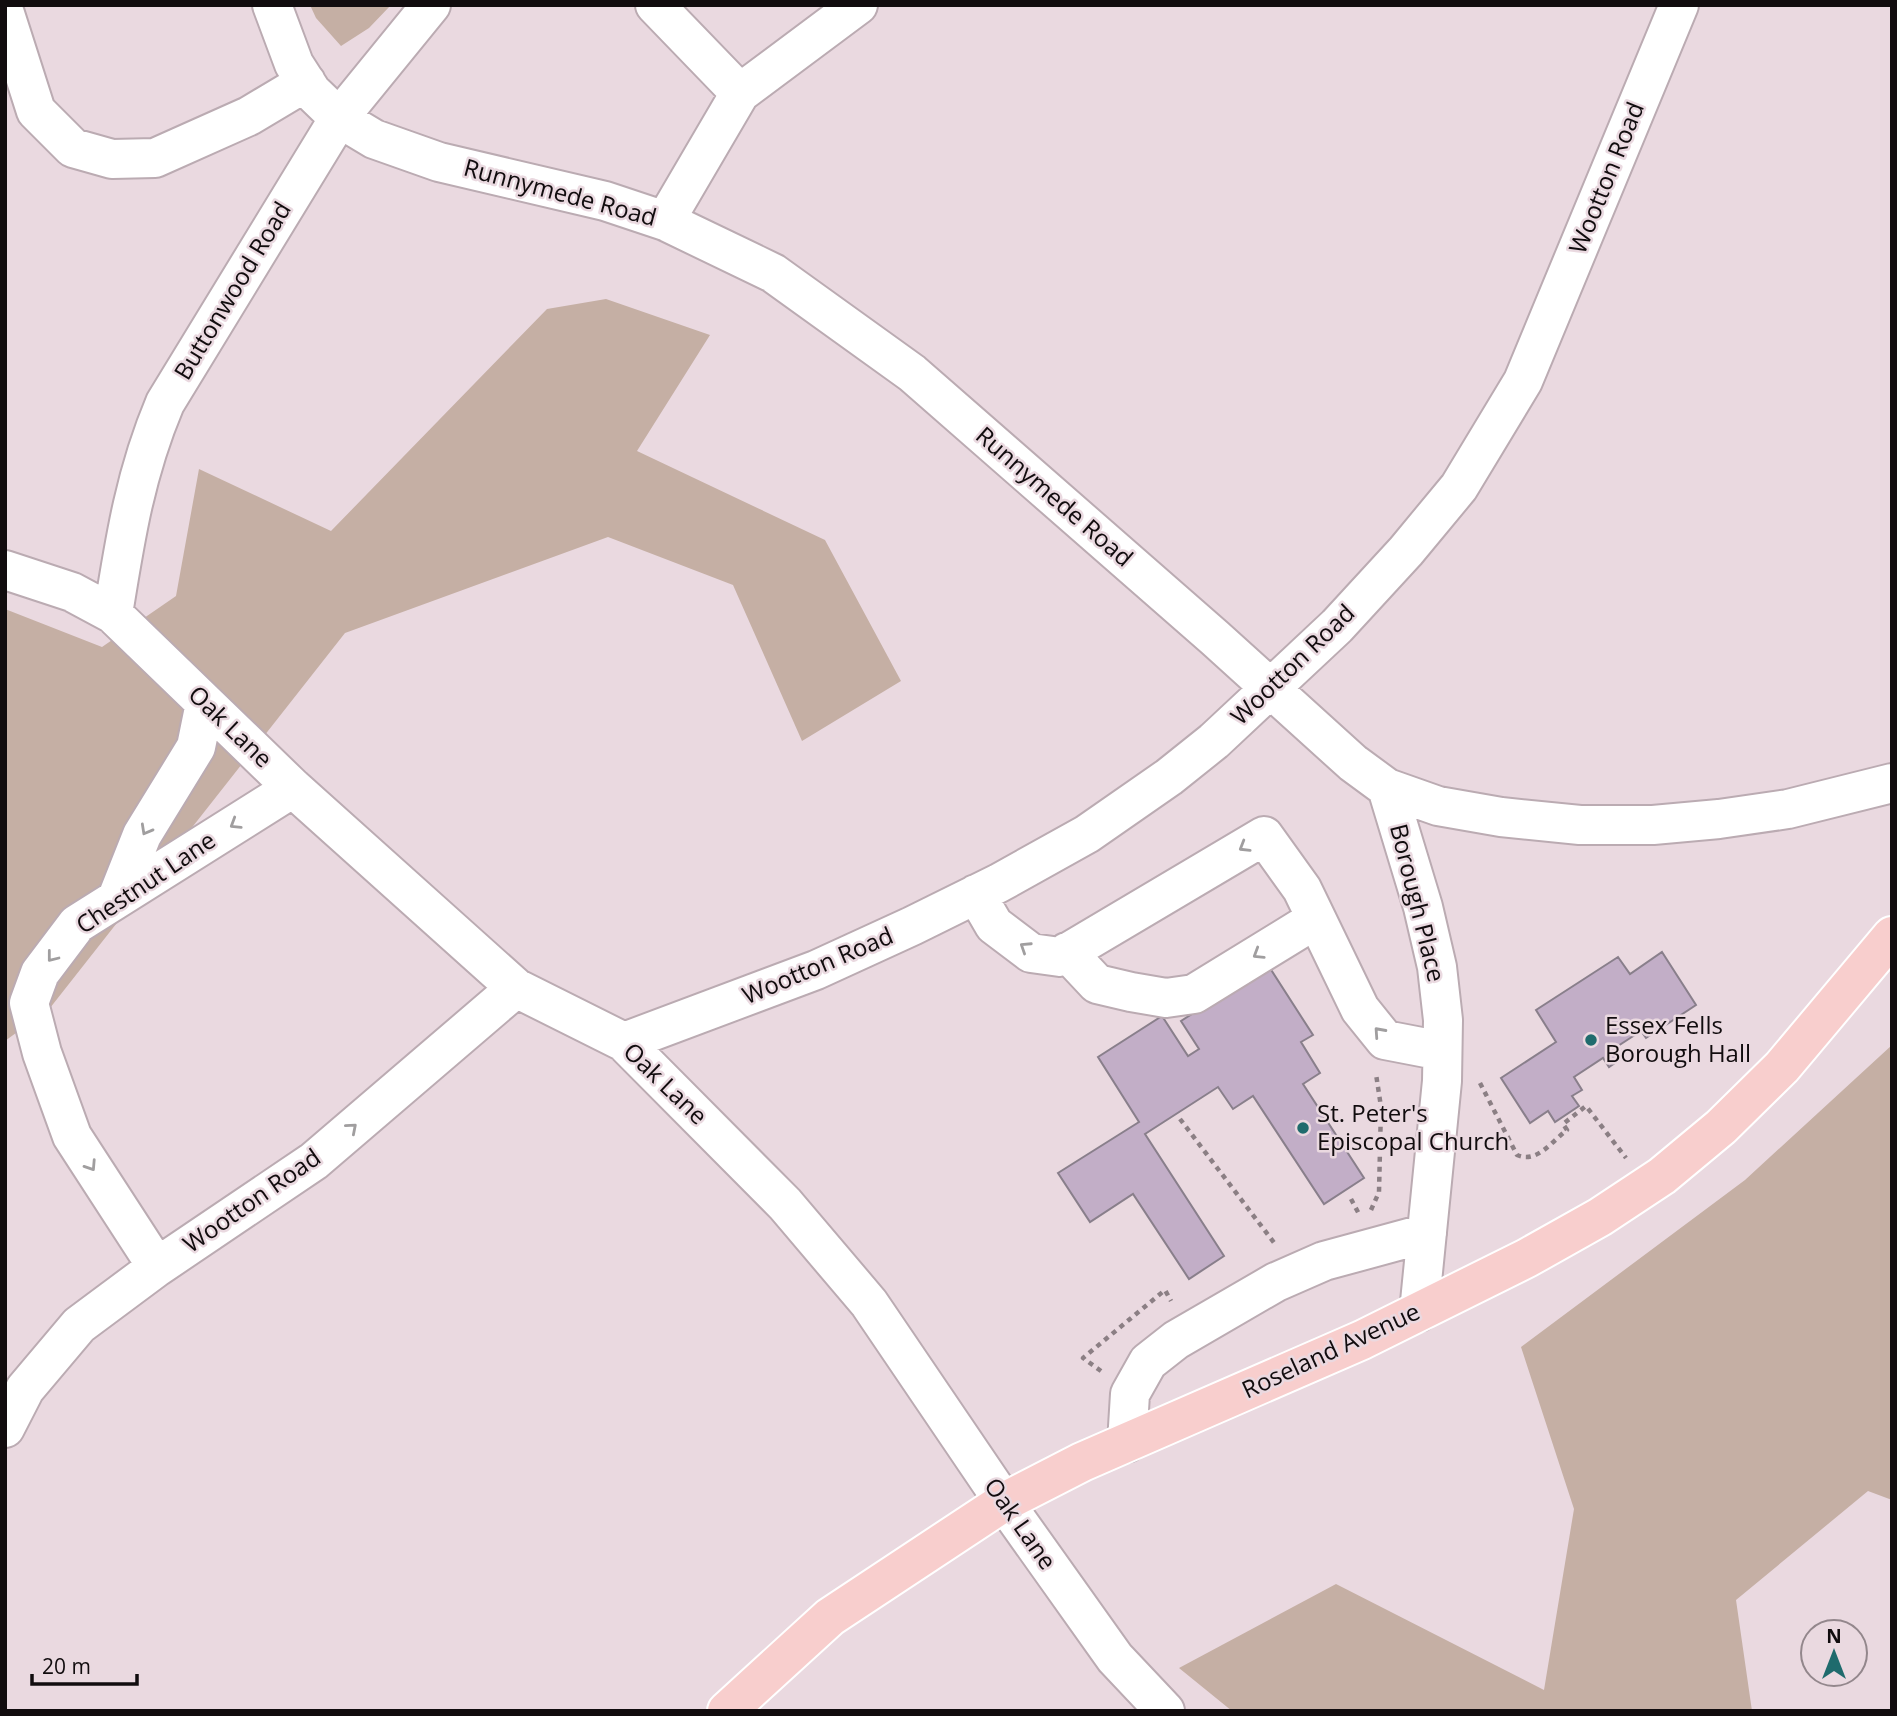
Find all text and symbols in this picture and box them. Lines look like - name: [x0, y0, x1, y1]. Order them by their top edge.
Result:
- street label: Wootton Road: [1560, 97, 1651, 258]
- street label: Runnymede Road: [460, 150, 660, 233]
- street label: Buttonwood Road: [166, 195, 298, 385]
- street label: Runnymede Road: [969, 418, 1141, 573]
- street label: Wootton Road: [1223, 596, 1361, 732]
- street label: Oak Lane: [182, 678, 280, 774]
- one-way arrow: [229, 816, 242, 829]
- street label: Borough Place: [1383, 820, 1454, 985]
- street label: Chestnut Lane: [69, 823, 221, 941]
- one-way arrow: [141, 823, 154, 835]
- one-way arrow: [1239, 839, 1252, 852]
- street label: Wootton Road: [737, 918, 898, 1011]
- one-way arrow: [1020, 943, 1033, 956]
- one-way arrow: [1252, 946, 1265, 959]
- one-way arrow: [48, 949, 61, 961]
- place label: Essex Fells Borough Hall: [1605, 1008, 1751, 1069]
- one-way arrow: [1375, 1027, 1387, 1040]
- marker: Essex Fells Borough Hall: [1583, 1032, 1599, 1048]
- street label: Oak Lane: [617, 1035, 715, 1131]
- place label: St. Peter's Episcopal Church: [1317, 1096, 1509, 1157]
- marker: St. Peter's Episcopal Church: [1295, 1120, 1311, 1136]
- one-way arrow: [344, 1124, 357, 1136]
- street label: Wootton Road: [176, 1140, 326, 1259]
- one-way arrow: [83, 1158, 96, 1171]
- street label: Roseland Avenue: [1236, 1294, 1425, 1405]
- street label: Oak Lane: [978, 1471, 1065, 1576]
- north arrow: [1799, 1618, 1869, 1688]
- text: N: [1826, 1623, 1842, 1649]
- scale bar: [32, 1642, 136, 1686]
- text: 20 m: [42, 1652, 91, 1680]

